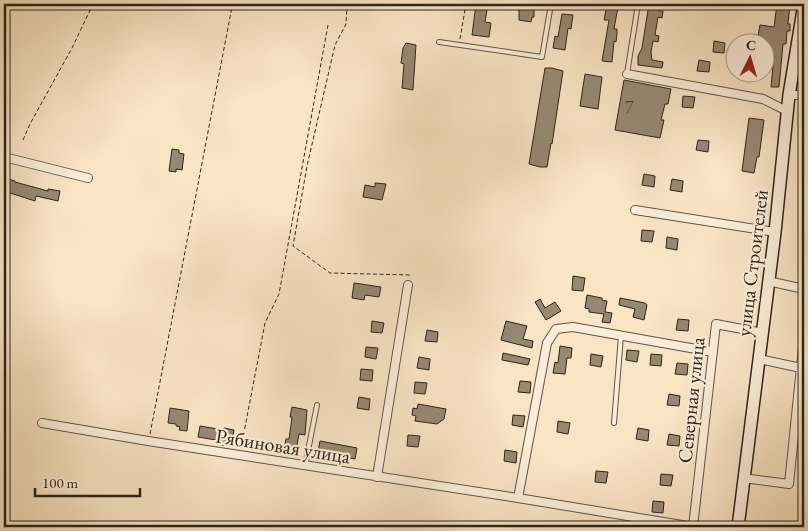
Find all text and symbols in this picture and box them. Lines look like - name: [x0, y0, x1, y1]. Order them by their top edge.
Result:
- north arrow: [726, 32, 776, 82]
- text: С: [745, 36, 757, 54]
- house number: 7: [625, 96, 634, 119]
- street label: улица Строителей: [730, 188, 774, 338]
- street label: Северная улица: [671, 336, 711, 464]
- street label: Рябиновая улица: [214, 423, 352, 469]
- scale bar: [35, 466, 140, 498]
- text: 100 m: [42, 473, 79, 492]

